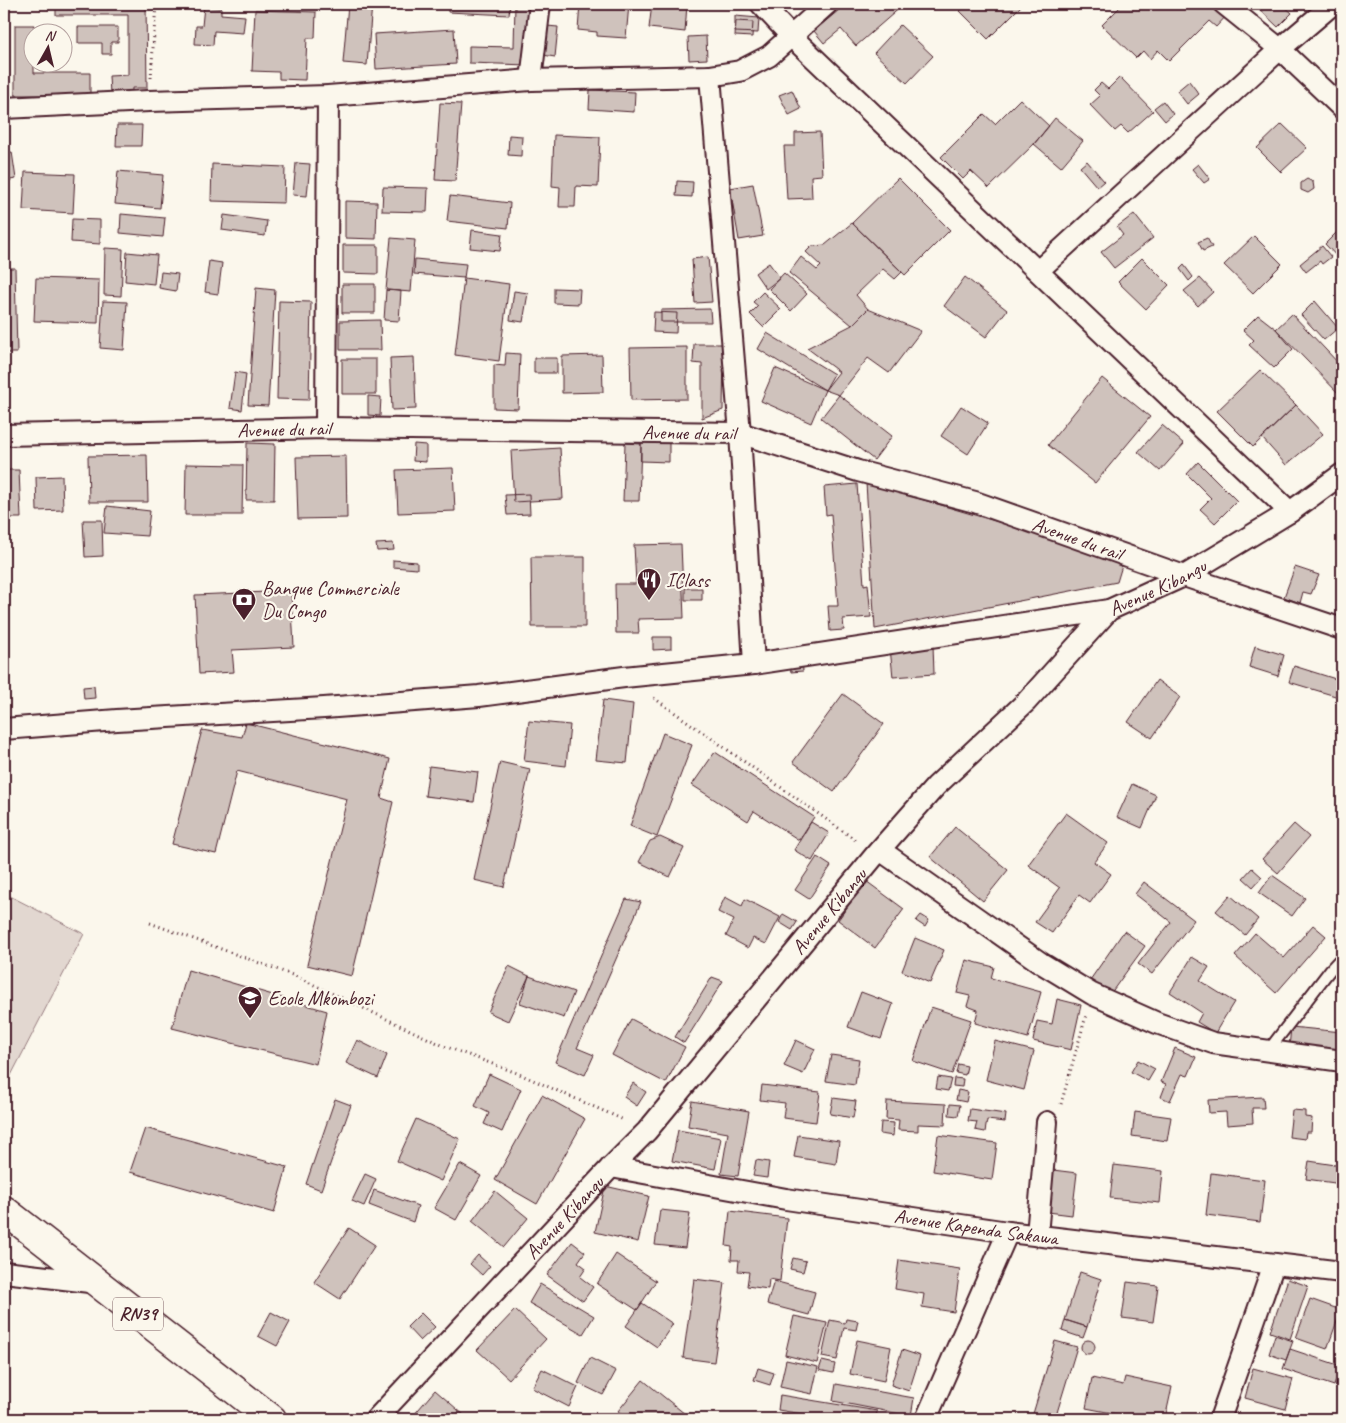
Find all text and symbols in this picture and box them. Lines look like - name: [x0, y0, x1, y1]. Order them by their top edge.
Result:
- north arrow: [22, 22, 72, 72]
- text: N: [44, 27, 58, 45]
- street label: Avenue du rail: [237, 415, 334, 442]
- street label: Avenue du rail: [642, 419, 739, 445]
- street label: Avenue du rail: [1029, 511, 1129, 567]
- street label: Avenue Kibangu: [1105, 552, 1212, 621]
- restaurant icon: IClass: [636, 567, 662, 601]
- place label: IClass: [666, 568, 711, 593]
- place label: Banque Commerciale Du Congo: [262, 576, 400, 624]
- bank icon: Banque Commerciale Du Congo: [231, 587, 257, 621]
- street label: Avenue Kibangu: [786, 861, 873, 959]
- school or university icon: Ecole Mkombozi: [237, 985, 263, 1019]
- place label: Ecole Mkombozi: [268, 986, 375, 1011]
- street label: Avenue Kibangu: [519, 1169, 610, 1264]
- street label: Avenue Kapenda Sakawa: [893, 1203, 1061, 1251]
- road number: RN39: [113, 1298, 163, 1330]

